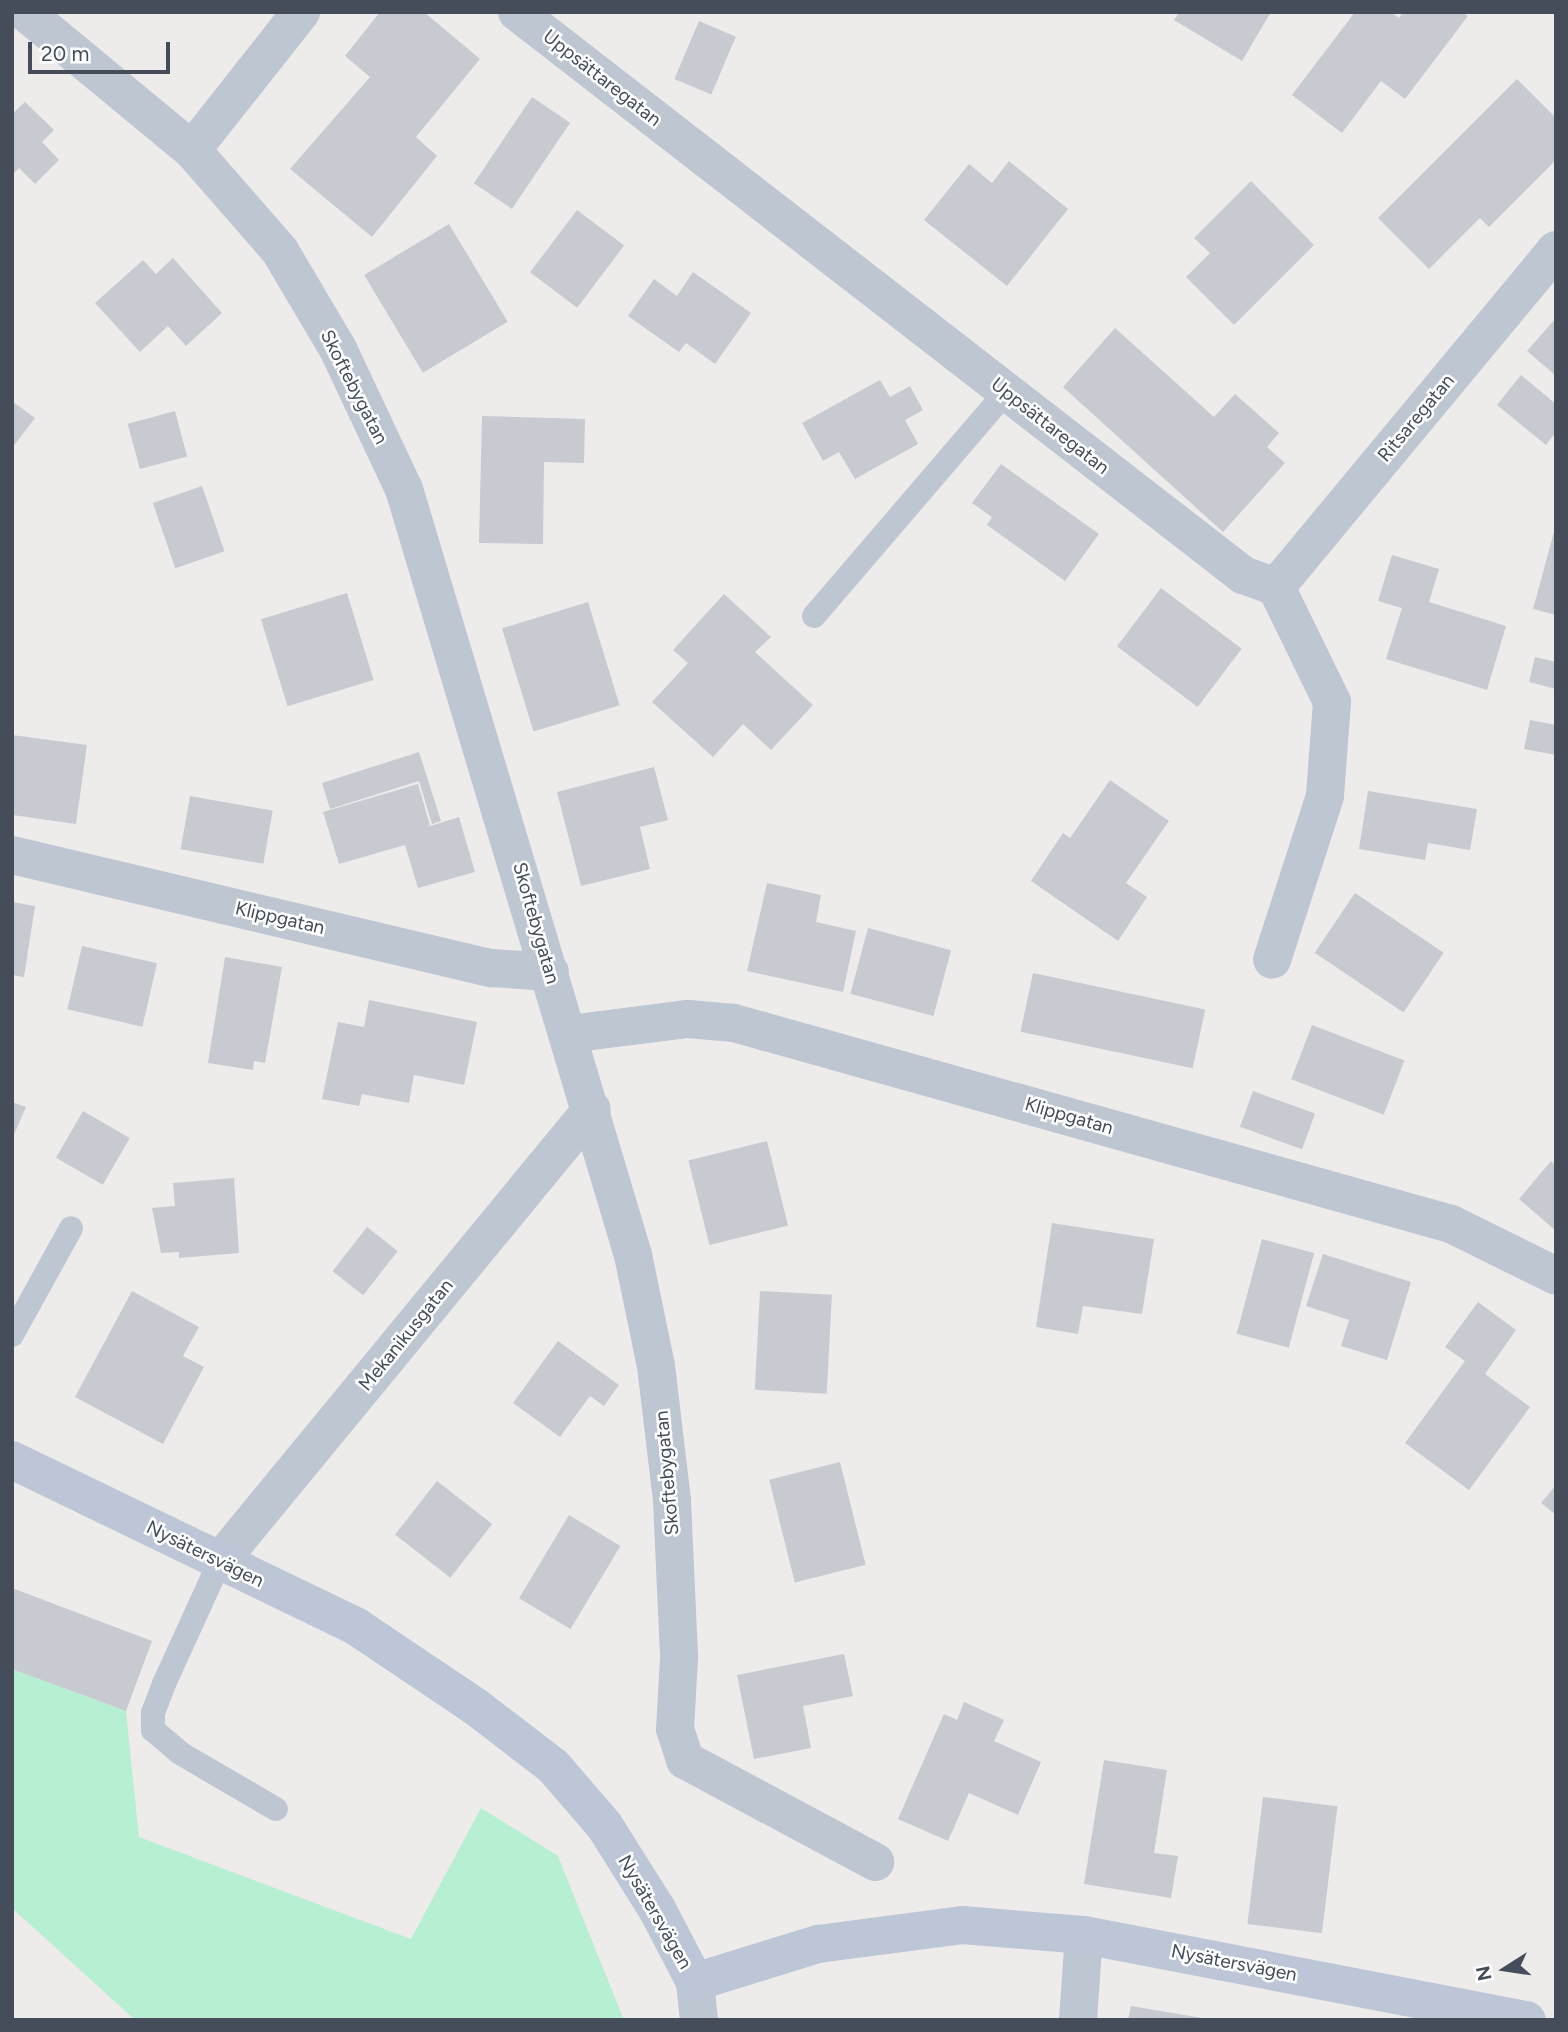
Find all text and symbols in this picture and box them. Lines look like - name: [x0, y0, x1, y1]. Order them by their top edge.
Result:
- street label: Uppsättaregatan: [538, 25, 666, 131]
- scale bar: [32, 28, 173, 72]
- text: 20 m: [41, 41, 89, 66]
- street label: Skoftebygatan: [315, 326, 393, 448]
- street label: Ritsaregatan: [1373, 370, 1459, 466]
- street label: Uppsättaregatan: [986, 373, 1114, 479]
- street label: Skoftebygatan: [508, 860, 564, 986]
- street label: Klippgatan: [233, 897, 327, 939]
- street label: Klippgatan: [1022, 1093, 1116, 1139]
- street label: Mekanikusgatan: [354, 1275, 458, 1395]
- street label: Skoftebygatan: [650, 1410, 684, 1536]
- street label: Nysätersvägen: [143, 1516, 267, 1592]
- street label: Nysätersvägen: [613, 1851, 697, 1973]
- north arrow: [1470, 1934, 1540, 2004]
- street label: Nysätersvägen: [1169, 1940, 1299, 1986]
- text: N: [1471, 1964, 1497, 1983]

